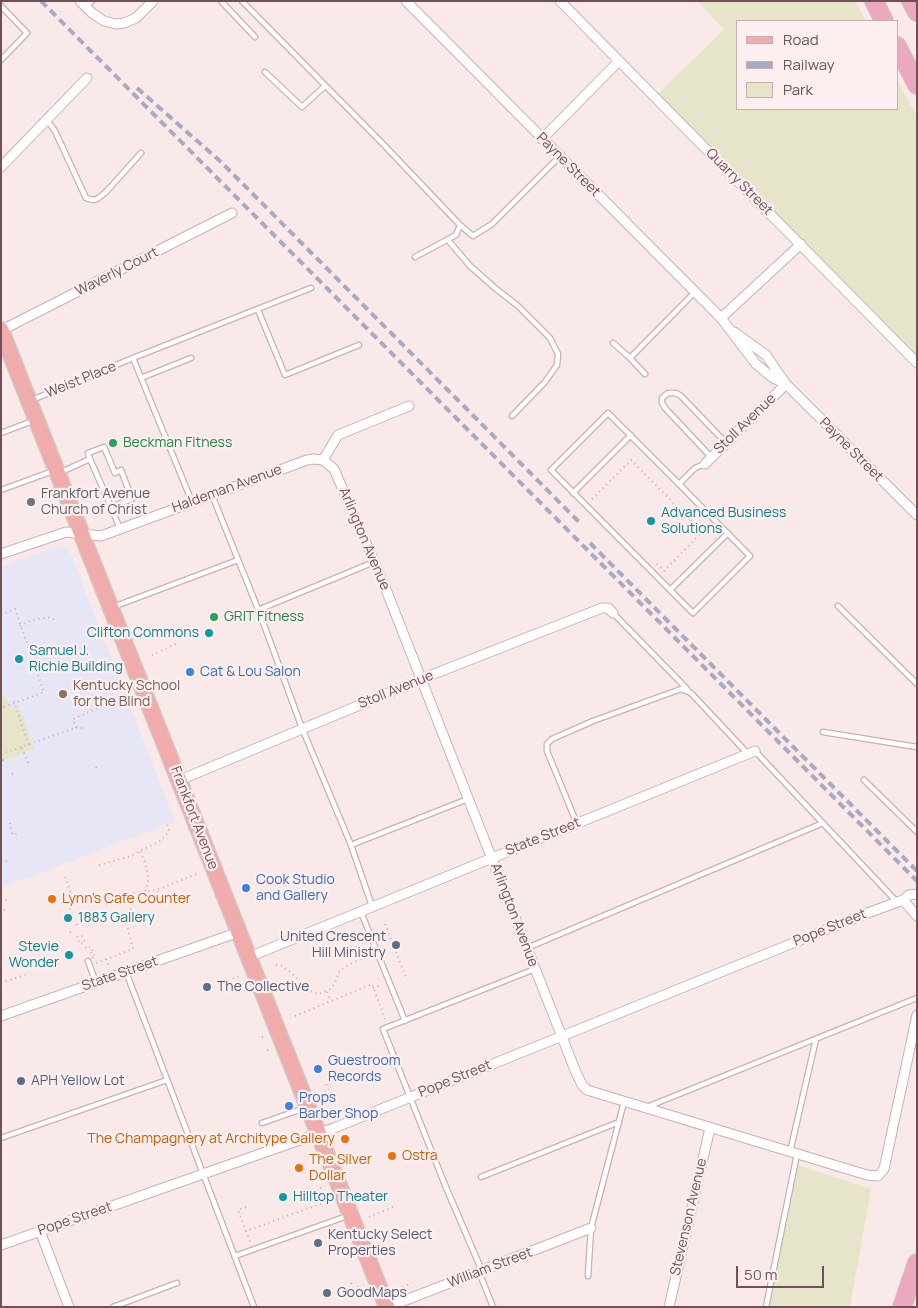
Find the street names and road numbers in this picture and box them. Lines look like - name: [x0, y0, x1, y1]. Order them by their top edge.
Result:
- street label: Payne Street: [533, 130, 603, 200]
- street label: Quarry Street: [702, 145, 776, 219]
- street label: Waverly Court: [73, 244, 161, 300]
- street label: Weist Place: [43, 358, 119, 402]
- street label: Stoll Avenue: [711, 390, 779, 458]
- street label: Payne Street: [816, 415, 886, 485]
- street label: Haldeman Avenue: [170, 461, 284, 517]
- street label: Arlington Avenue: [335, 485, 393, 593]
- street label: Stoll Avenue: [356, 667, 436, 713]
- street label: Frankfort Avenue: [167, 764, 221, 872]
- street label: State Street: [503, 814, 583, 860]
- street label: Arlington Avenue: [486, 861, 542, 969]
- street label: Pope Street: [791, 906, 869, 950]
- street label: State Street: [80, 953, 160, 995]
- street label: Pope Street: [416, 1057, 494, 1101]
- street label: Stevenson Avenue: [667, 1157, 711, 1277]
- street label: Pope Street: [36, 1199, 114, 1239]
- street label: William Street: [445, 1244, 535, 1292]

